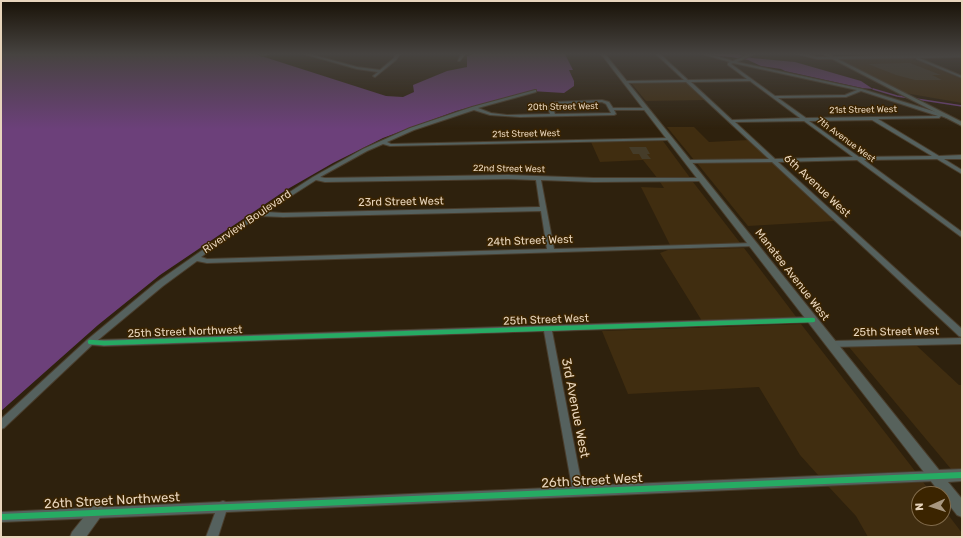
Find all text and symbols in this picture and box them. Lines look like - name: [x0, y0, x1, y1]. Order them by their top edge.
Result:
- street label: 20th Street West: [528, 101, 598, 113]
- street label: 21st Street West: [829, 104, 897, 116]
- street label: 7th Avenue West: [815, 115, 877, 165]
- street label: 21st Street West: [492, 128, 560, 140]
- street label: 6th Avenue West: [781, 152, 853, 220]
- street label: 22nd Street West: [473, 163, 545, 175]
- street label: Riverview Boulevard: [200, 187, 294, 257]
- street label: 23rd Street West: [358, 195, 444, 209]
- street label: Manatee Avenue West: [752, 227, 832, 323]
- street label: 24th Street West: [487, 233, 573, 249]
- street label: 25th Street West: [503, 312, 589, 328]
- street label: 25th Street Northwest: [127, 323, 243, 341]
- street label: 25th Street West: [853, 325, 939, 339]
- street label: 3rd Avenue West: [558, 357, 592, 459]
- street label: 26th Street West: [541, 471, 643, 491]
- north arrow: [911, 486, 951, 526]
- street label: 26th Street Northwest: [44, 490, 180, 512]
- text: N: [913, 502, 926, 511]

